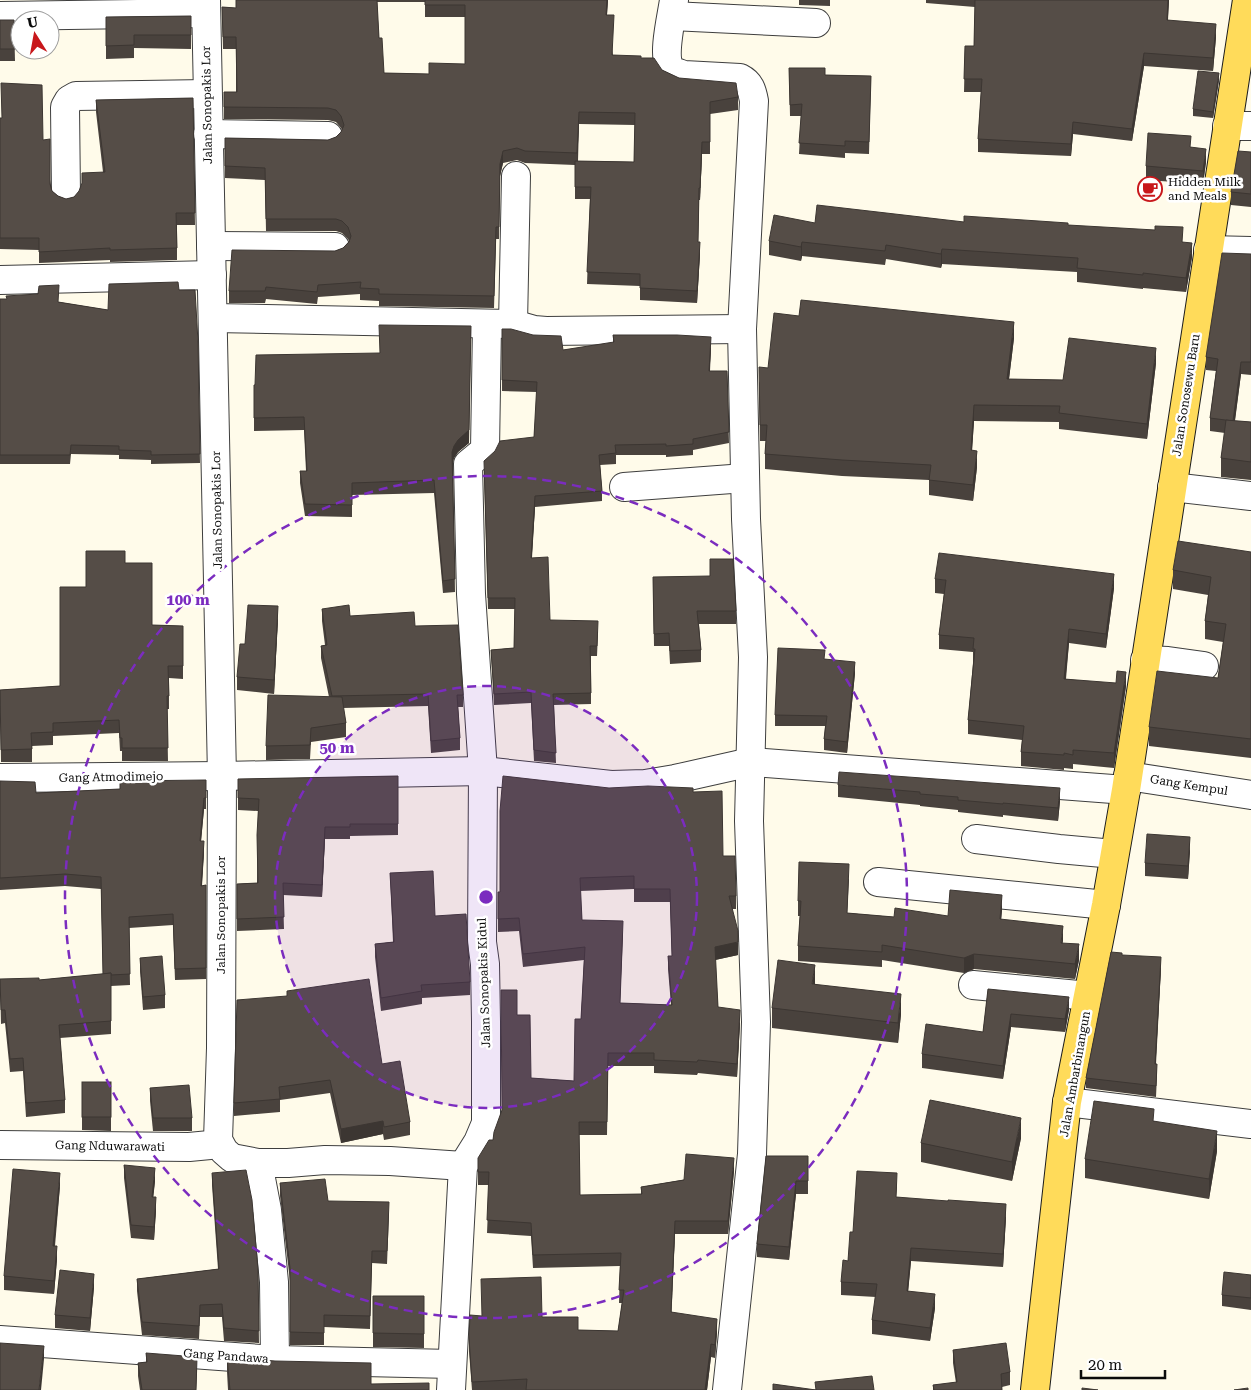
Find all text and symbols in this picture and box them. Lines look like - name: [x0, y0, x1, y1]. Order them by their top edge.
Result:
- north arrow: [10, 10, 60, 60]
- text: U: [26, 13, 40, 31]
- street label: Jalan Sonopakis Lor: [199, 46, 215, 164]
- place label: Hidden Milk and Meals: [1168, 175, 1242, 203]
- cafe icon: Hidden Milk and Meals: [1137, 176, 1163, 202]
- street label: Jalan Sonosewu Baru: [1169, 332, 1203, 457]
- street label: Jalan Sonopakis Lor: [209, 451, 225, 569]
- text: 100 m: [166, 591, 210, 609]
- text: 50 m: [319, 739, 355, 757]
- street label: Gang Atmodimejo: [59, 769, 163, 785]
- street label: Gang Kempul: [1149, 772, 1229, 798]
- street label: Jalan Sonopakis Lor: [214, 856, 228, 974]
- centre of rings: [477, 888, 495, 906]
- street label: Jalan Sonopakis Kidul: [475, 917, 493, 1048]
- street label: Jalan Ambarbinangun: [1057, 1010, 1093, 1138]
- street label: Gang Nduwarawati: [55, 1138, 165, 1154]
- street label: Gang Pandawa: [183, 1346, 270, 1366]
- scale bar: [1081, 1348, 1165, 1380]
- text: 20 m: [1088, 1356, 1123, 1374]

